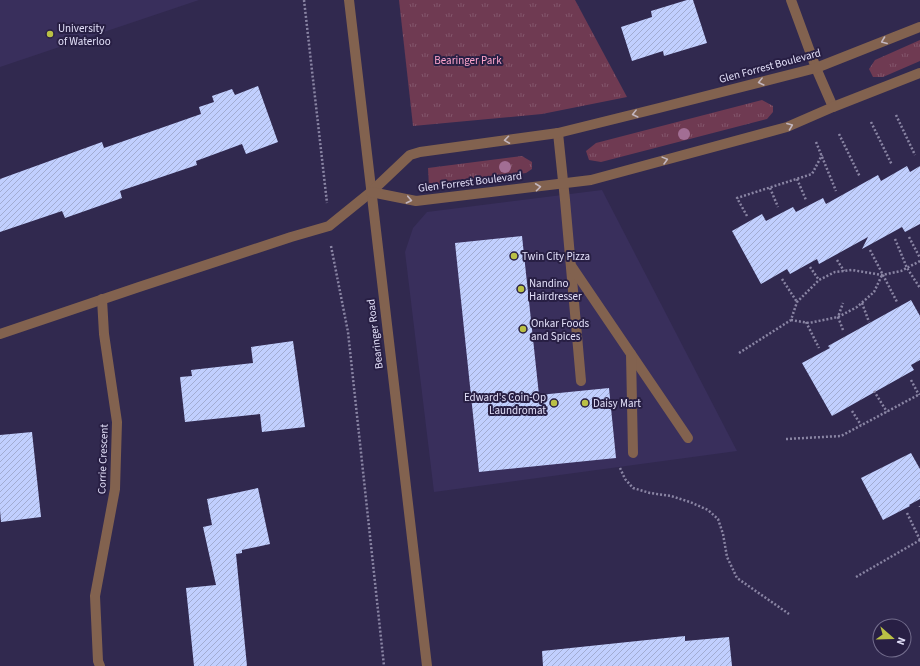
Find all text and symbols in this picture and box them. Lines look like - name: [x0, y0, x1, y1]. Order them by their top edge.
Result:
- place label: University of Waterloo: [58, 21, 111, 49]
- marker: University of Waterloo: [45, 29, 55, 39]
- one-way arrow: [880, 37, 887, 45]
- street label: Glen Forrest Boulevard: [717, 45, 823, 87]
- park label: Bearinger Park: [434, 53, 502, 68]
- one-way arrow: [757, 77, 764, 86]
- one-way arrow: [631, 110, 638, 118]
- one-way arrow: [786, 122, 793, 130]
- one-way arrow: [504, 135, 510, 144]
- one-way arrow: [661, 156, 668, 165]
- street label: Glen Forrest Boulevard: [417, 168, 523, 196]
- one-way arrow: [535, 182, 541, 191]
- one-way arrow: [406, 195, 412, 203]
- place label: Twin City Pizza: [522, 249, 590, 264]
- marker: Twin City Pizza: [509, 251, 519, 261]
- place label: Nandino Hairdresser: [529, 276, 582, 304]
- marker: Nandino Hairdresser: [516, 284, 526, 294]
- street label: Bearinger Road: [363, 298, 387, 370]
- place label: Onkar Foods and Spices: [531, 316, 590, 344]
- marker: Onkar Foods and Spices: [518, 324, 528, 334]
- place label: Edward's Coin-Op Laundromat: [464, 390, 546, 418]
- place label: Daisy Mart: [593, 396, 641, 411]
- marker: Edward's Coin-Op Laundromat: [549, 398, 559, 408]
- marker: Daisy Mart: [580, 398, 590, 408]
- street label: Corrie Crescent: [94, 423, 112, 494]
- north arrow: [872, 618, 912, 658]
- text: N: [893, 635, 909, 647]

